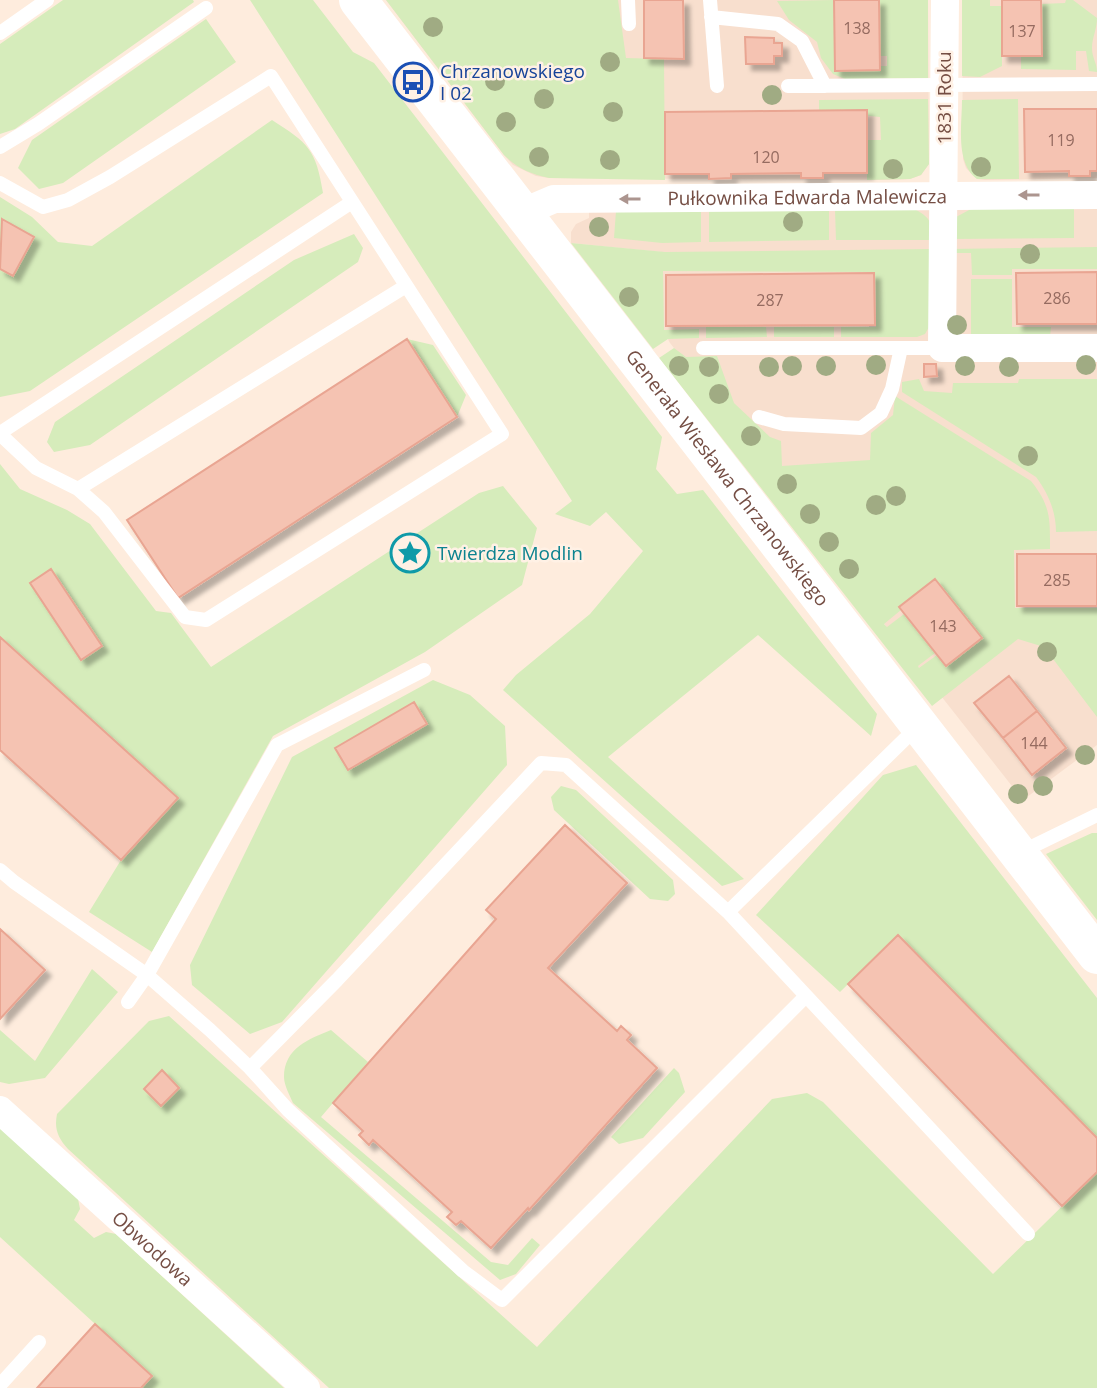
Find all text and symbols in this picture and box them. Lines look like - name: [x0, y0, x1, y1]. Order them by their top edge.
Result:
- house number: 138: [843, 17, 871, 39]
- house number: 137: [1008, 20, 1036, 42]
- street label: 1831 Roku: [931, 51, 957, 145]
- place label: Chrzanowskiego I 02: [440, 58, 585, 106]
- bus stop icon: Chrzanowskiego I 02: [392, 61, 434, 103]
- house number: 119: [1047, 129, 1075, 151]
- house number: 120: [752, 146, 780, 168]
- street label: Pułkownika Edwarda Malewicza: [667, 183, 947, 211]
- one-way arrow: [1018, 190, 1040, 201]
- one-way arrow: [619, 193, 641, 204]
- house number: 286: [1043, 287, 1071, 309]
- house number: 287: [756, 289, 784, 311]
- street label: Generała Wiesława Chrzanowskiego: [620, 344, 835, 611]
- place icon: Twierdza Modlin: [389, 532, 431, 574]
- place label: Twierdza Modlin: [437, 540, 583, 566]
- house number: 285: [1043, 569, 1071, 591]
- house number: 143: [929, 615, 957, 637]
- house number: 144: [1020, 732, 1048, 754]
- street label: Obwodowa: [106, 1205, 199, 1292]

